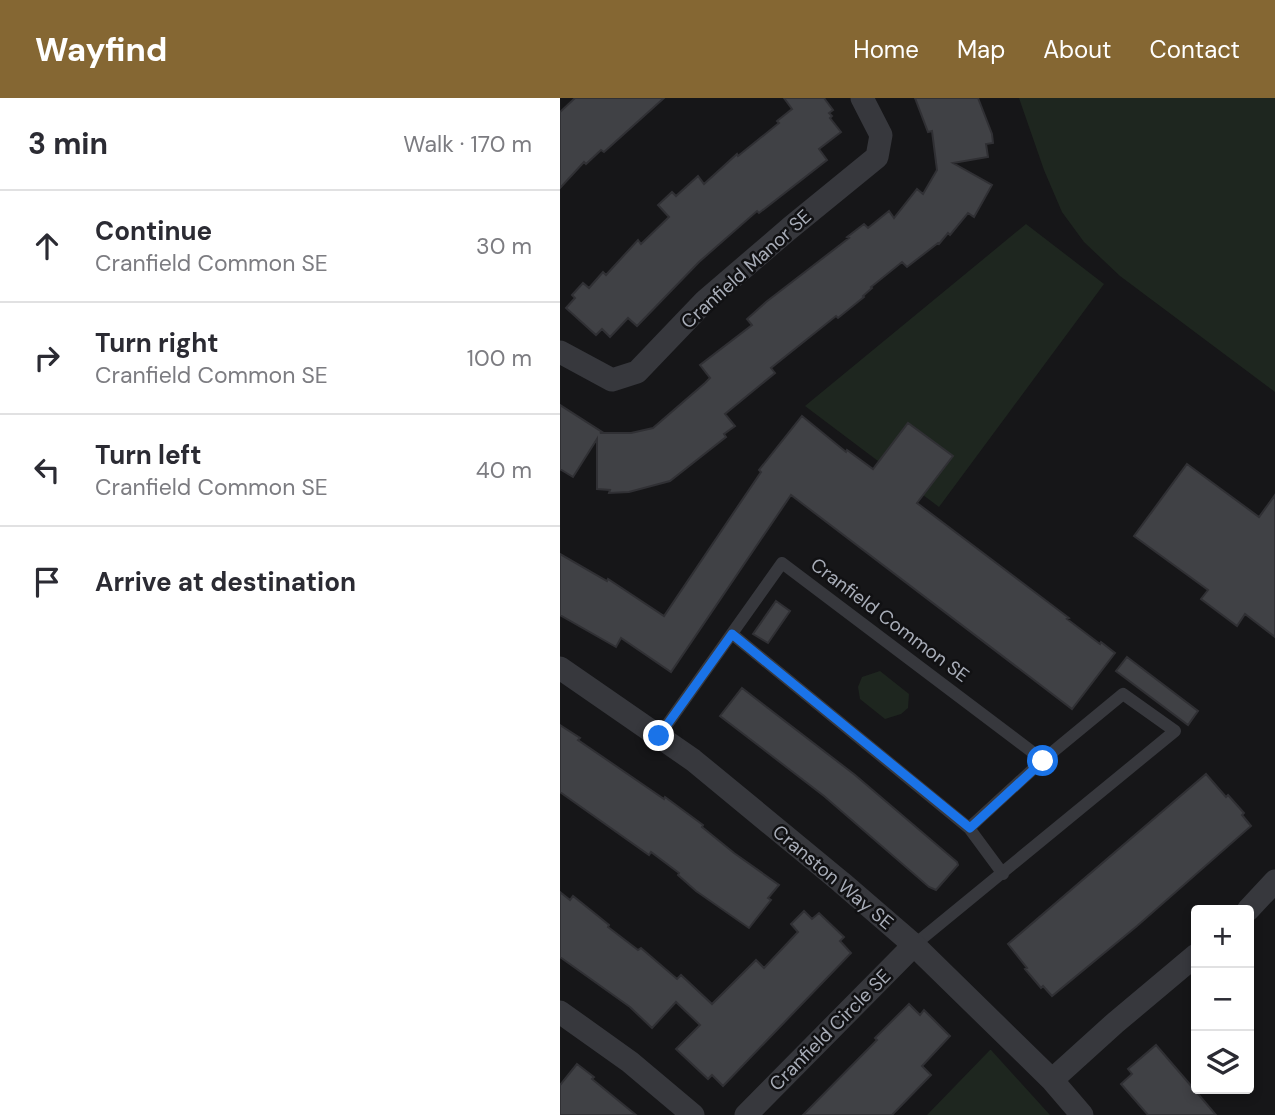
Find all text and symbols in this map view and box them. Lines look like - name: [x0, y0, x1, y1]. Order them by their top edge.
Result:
- text: Wayfind: [35, 28, 167, 71]
- text: Home: [853, 34, 919, 65]
- text: Map: [957, 34, 1005, 65]
- text: About: [1043, 34, 1112, 65]
- text: Contact: [1150, 34, 1240, 65]
- text: 3 min: [28, 124, 108, 163]
- text: Walk · 170 m: [403, 129, 532, 159]
- street label: Cranfield Manor SE: [676, 204, 816, 334]
- text: Continue: [95, 214, 212, 248]
- icon: ahead: [28, 227, 66, 265]
- text: 30 m: [476, 231, 532, 261]
- text: Cranfield Common SE: [95, 248, 328, 278]
- text: Turn right: [95, 326, 219, 360]
- icon: right: [28, 339, 66, 377]
- text: 100 m: [467, 343, 532, 373]
- text: Cranfield Common SE: [95, 360, 328, 390]
- text: Turn left: [95, 438, 202, 472]
- icon: left: [28, 451, 66, 489]
- text: 40 m: [476, 455, 532, 485]
- text: Cranfield Common SE: [95, 472, 328, 502]
- street label: Cranfield Common SE: [806, 552, 974, 688]
- icon: arrive: [28, 563, 66, 601]
- text: Arrive at destination: [95, 565, 356, 599]
- route end: [643, 720, 674, 751]
- route start: [1027, 745, 1058, 776]
- street label: Cranston Way SE: [767, 819, 899, 935]
- map controls: [1191, 905, 1254, 1094]
- button: +: [1191, 905, 1254, 968]
- street label: Cranfield Circle SE: [764, 964, 896, 1096]
- button: −: [1191, 968, 1254, 1031]
- button: layers: [1191, 1031, 1254, 1094]

